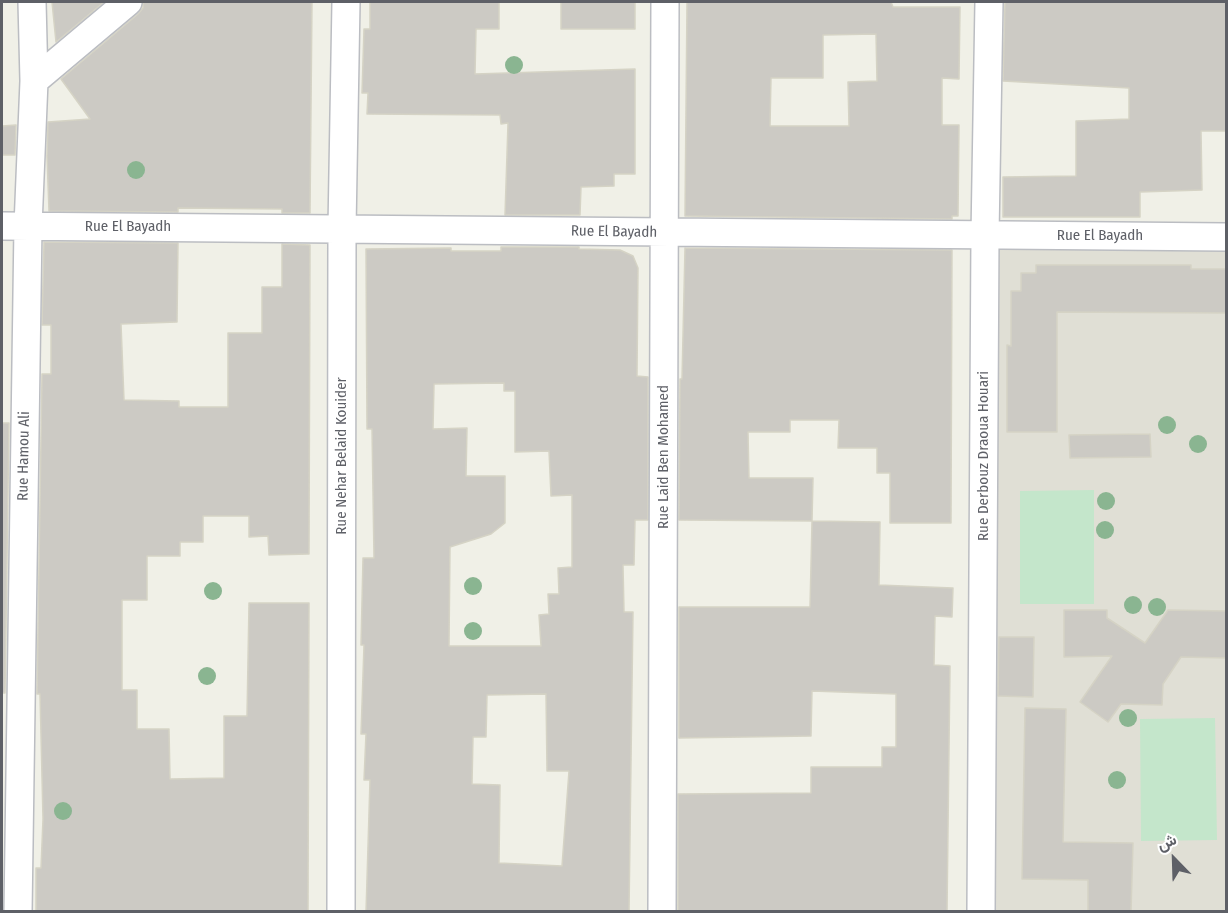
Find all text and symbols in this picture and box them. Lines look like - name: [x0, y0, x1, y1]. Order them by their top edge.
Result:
- street label: Rue El Bayadh: [85, 218, 171, 236]
- street label: Rue El Bayadh: [571, 222, 657, 242]
- street label: Rue El Bayadh: [1057, 227, 1143, 245]
- street label: Rue Derbouz Draoua Houari: [975, 371, 993, 541]
- street label: Rue Nehar Belaid Kouider: [333, 377, 351, 535]
- street label: Rue Laid Ben Mohamed: [655, 385, 673, 529]
- street label: Rue Hamou Ali: [14, 411, 34, 501]
- north arrow: [1144, 829, 1204, 889]
- text: ش: [1154, 829, 1179, 854]

